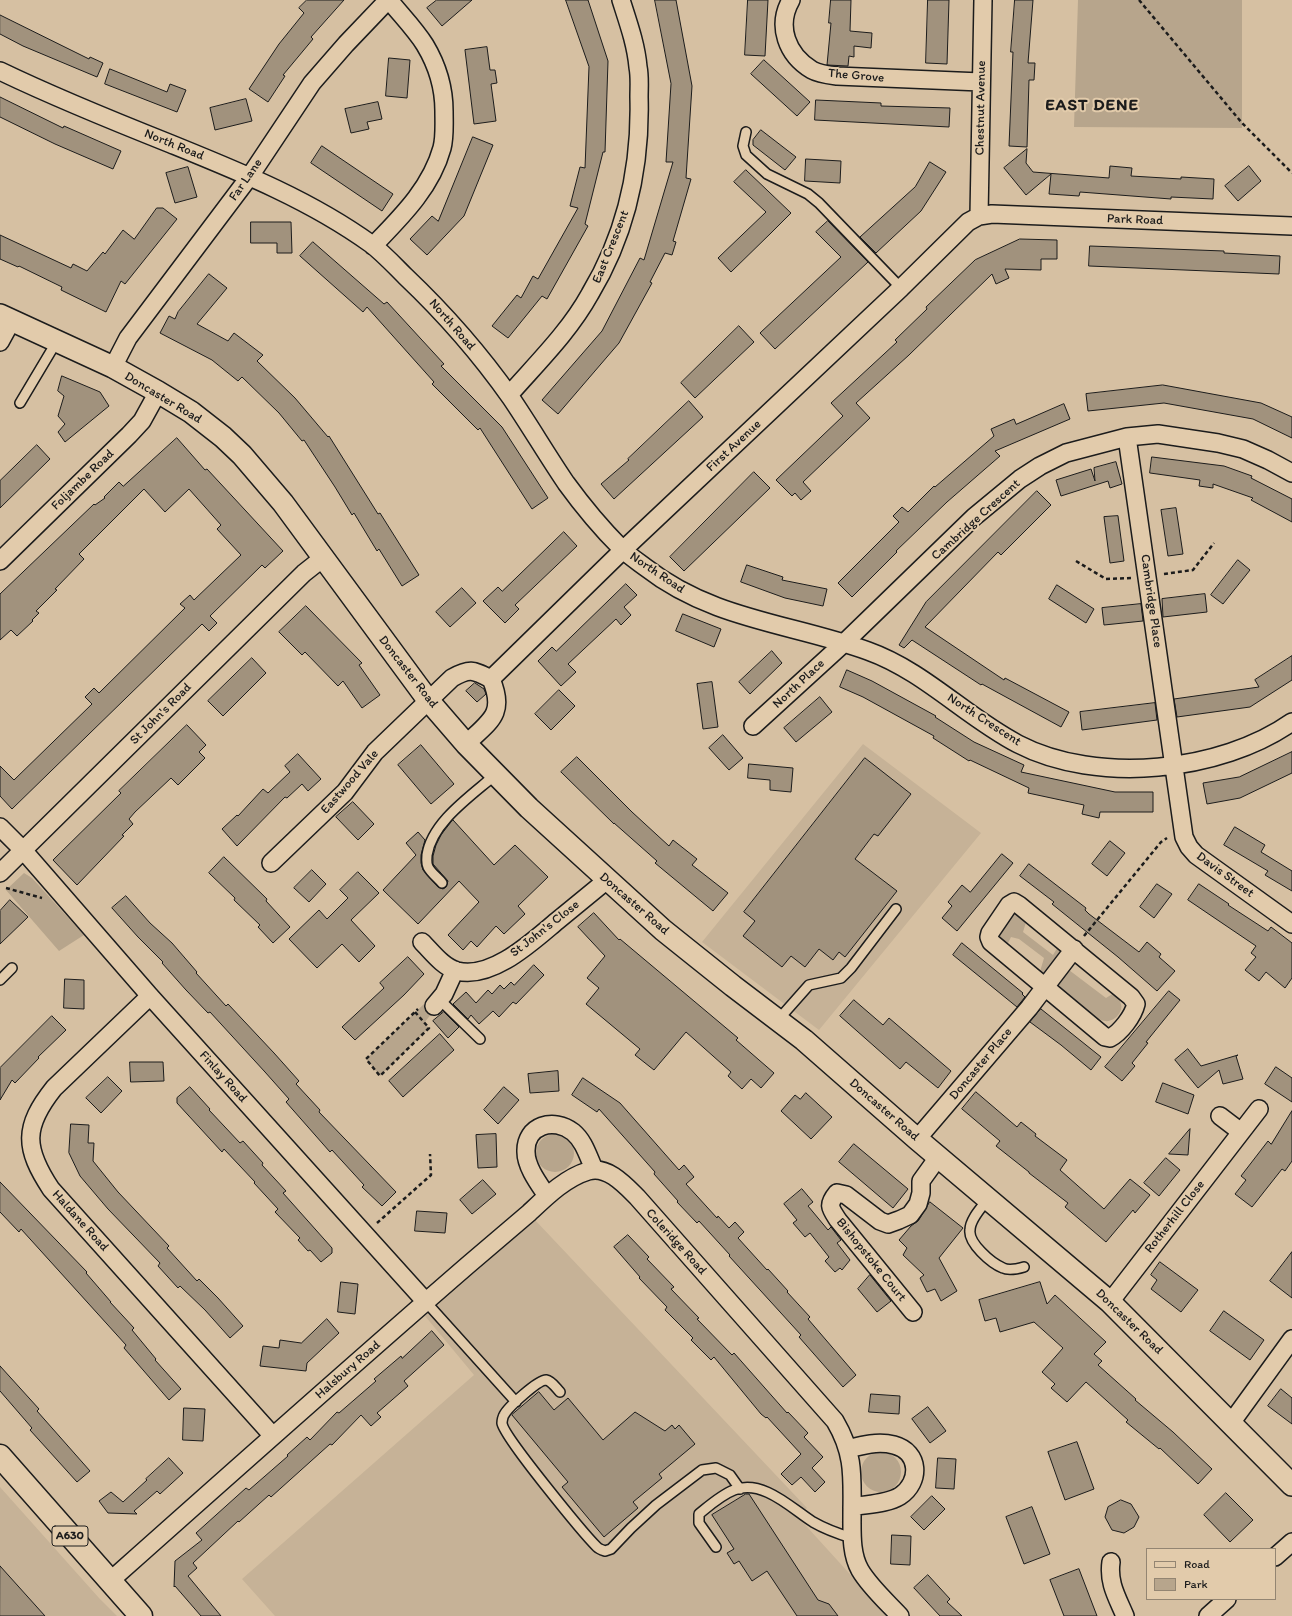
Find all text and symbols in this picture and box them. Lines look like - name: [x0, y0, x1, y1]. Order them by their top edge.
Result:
- street label: Chestnut Avenue: [972, 60, 990, 156]
- street label: The Grove: [827, 66, 885, 86]
- district label: EAST DENE: [1045, 96, 1139, 116]
- street label: North Road: [142, 126, 206, 164]
- street label: Far Lane: [226, 156, 266, 204]
- street label: East Crescent: [589, 208, 633, 286]
- street label: Park Road: [1106, 211, 1164, 229]
- street label: North Road: [425, 296, 479, 354]
- street label: Doncaster Road: [121, 369, 205, 427]
- street label: First Avenue: [703, 417, 765, 475]
- street label: Foljambe Road: [48, 446, 118, 514]
- street label: Cambridge Crescent: [928, 476, 1024, 564]
- street label: North Road: [626, 549, 688, 597]
- street label: Cambridge Place: [1137, 553, 1165, 649]
- street label: Doncaster Road: [375, 633, 441, 711]
- street label: North Place: [770, 656, 828, 712]
- street label: St John's Road: [127, 680, 195, 748]
- street label: North Crescent: [944, 690, 1024, 750]
- street label: Eastwood Vale: [318, 747, 382, 817]
- street label: Davis Street: [1193, 849, 1257, 901]
- street label: Doncaster Road: [596, 869, 672, 939]
- street label: St John's Close: [507, 897, 583, 961]
- street label: Doncaster Place: [946, 1025, 1016, 1103]
- street label: Finlay Road: [196, 1048, 250, 1106]
- street label: Doncaster Road: [846, 1075, 922, 1145]
- street label: Rotherhill Close: [1142, 1177, 1208, 1257]
- street label: Haldane Road: [48, 1187, 112, 1255]
- street label: Coleridge Road: [642, 1206, 710, 1278]
- street label: Bishopstoke Court: [833, 1215, 909, 1305]
- street label: Doncaster Road: [1092, 1286, 1166, 1358]
- street label: Halsbury Road: [312, 1337, 384, 1403]
- road number: A630: [52, 1526, 88, 1546]
- legend: [1146, 1548, 1276, 1600]
- text: Road: [1184, 1557, 1210, 1571]
- text: Park: [1184, 1577, 1208, 1591]

